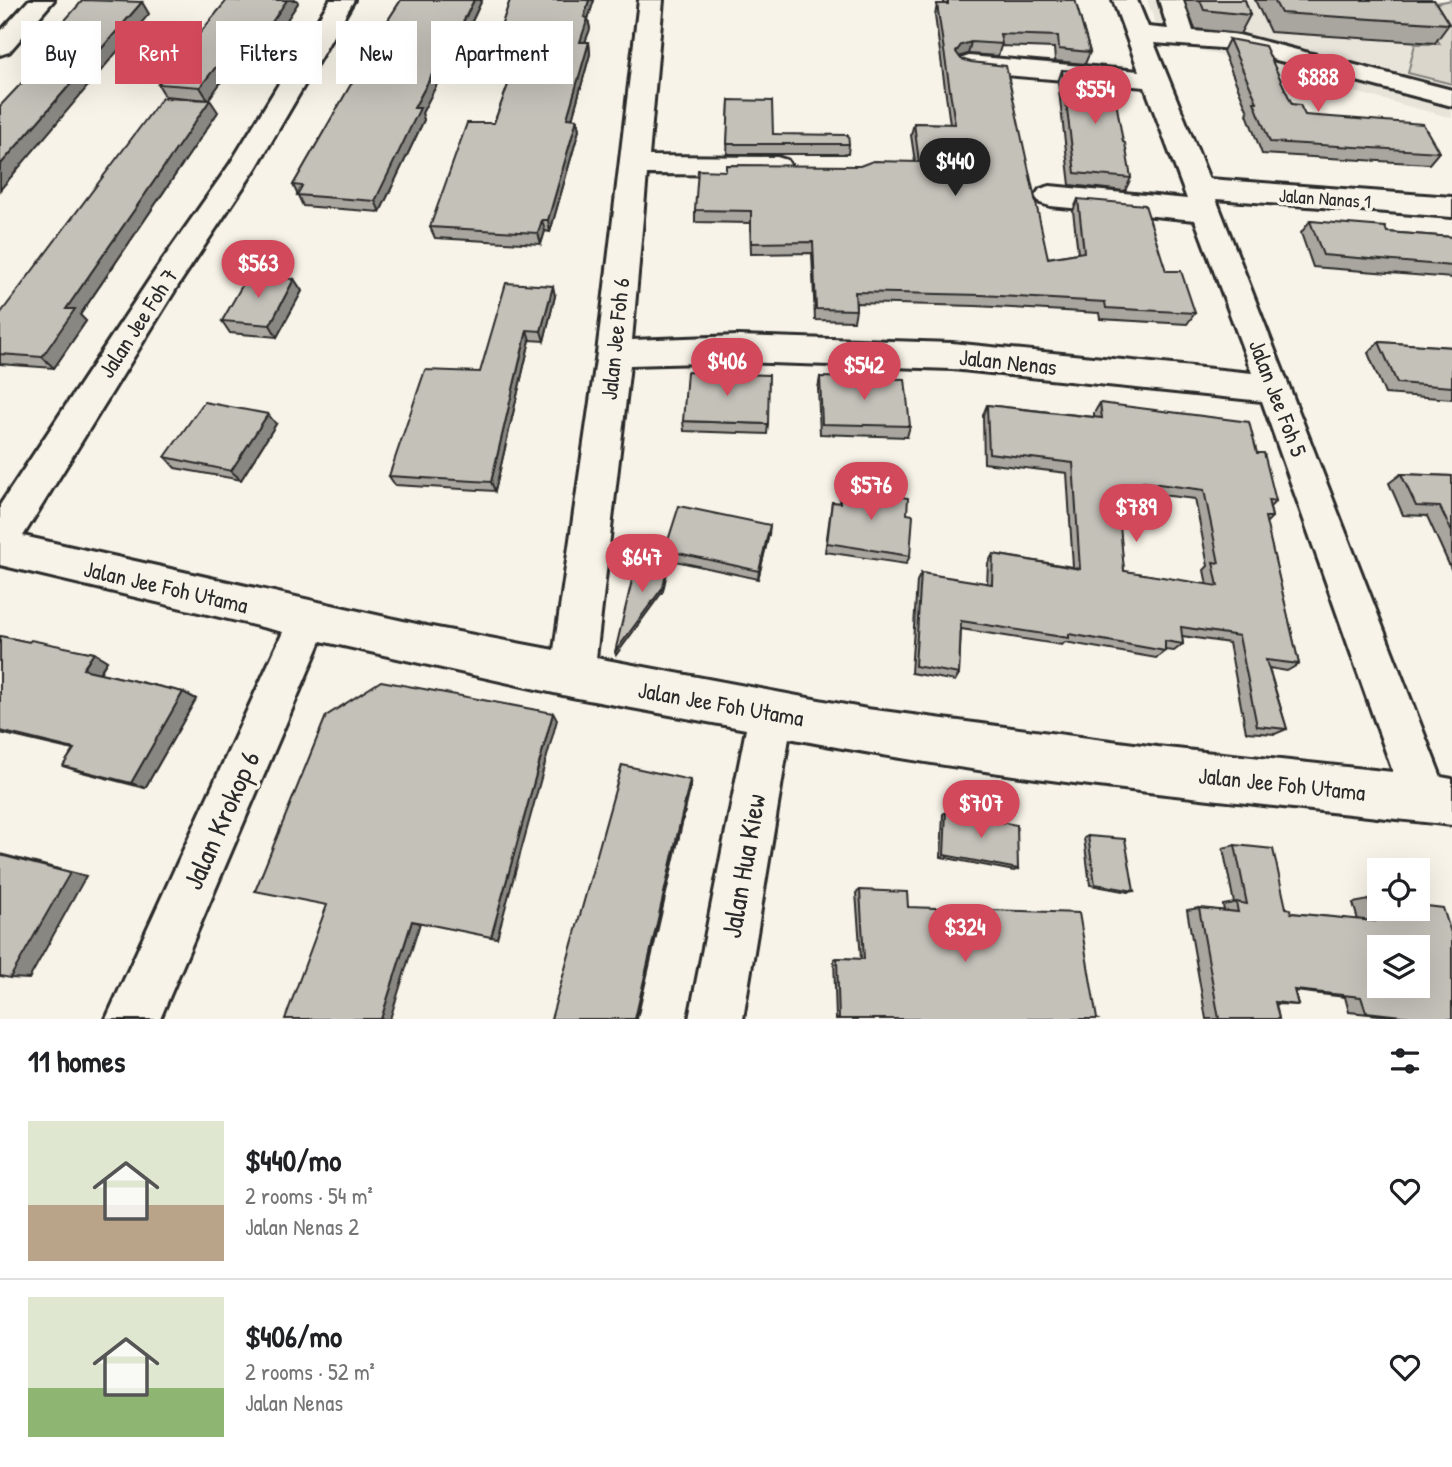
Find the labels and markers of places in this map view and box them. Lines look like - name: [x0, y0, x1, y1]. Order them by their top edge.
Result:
- pin: $888: [1277, 54, 1359, 114]
- pin: $554: [1054, 66, 1136, 126]
- pin: $440: [914, 138, 996, 198]
- pin: $563: [217, 240, 299, 300]
- pin: $406: [686, 338, 768, 398]
- pin: $542: [823, 342, 905, 402]
- pin: $576: [830, 462, 912, 522]
- pin: $789: [1095, 484, 1177, 544]
- pin: $647: [601, 534, 683, 594]
- pin: $707: [940, 780, 1022, 840]
- pin: $324: [924, 904, 1006, 964]

